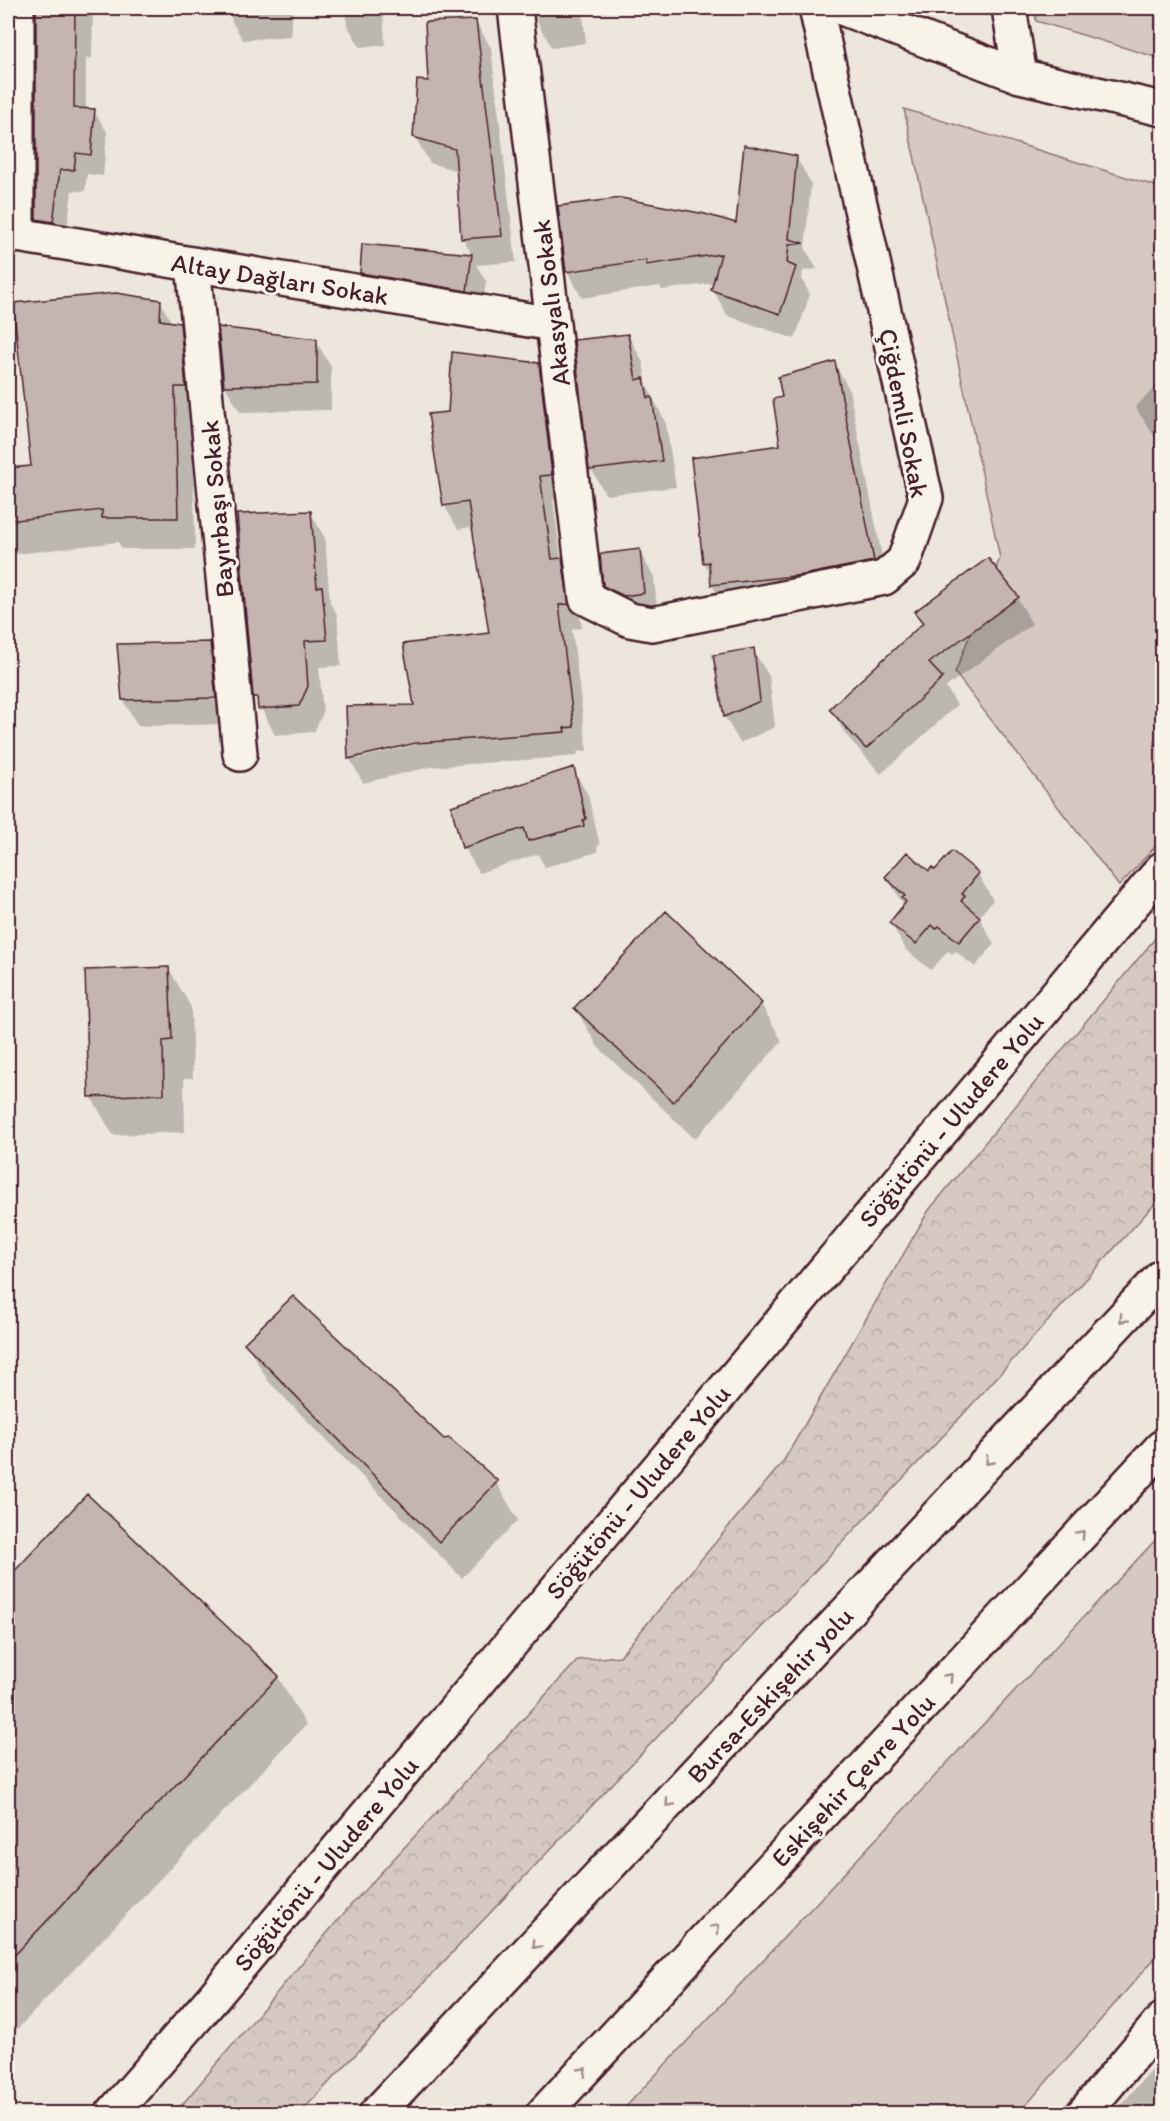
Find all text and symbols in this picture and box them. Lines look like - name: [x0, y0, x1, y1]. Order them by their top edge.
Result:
- street label: Akasyalı Sokak: [525, 218, 577, 388]
- street label: Altay Dağları Sokak: [169, 246, 391, 312]
- street label: Çiğdemli Sokak: [872, 326, 936, 500]
- street label: Bayırbaşı Sokak: [193, 419, 241, 599]
- street label: Söğütönü - Uludere Yolu: [852, 1006, 1050, 1234]
- one-way arrow: [1119, 1311, 1130, 1322]
- street label: Söğütönü - Uludere Yolu: [539, 1378, 737, 1606]
- one-way arrow: [985, 1454, 996, 1465]
- one-way arrow: [1074, 1531, 1085, 1541]
- street label: Bursa-Eskişehir yolu: [680, 1600, 860, 1790]
- one-way arrow: [942, 1674, 953, 1684]
- street label: Eskişehir Çevre Yolu: [764, 1687, 942, 1873]
- street label: Söğütönü - Uludere Yolu: [227, 1750, 425, 1978]
- one-way arrow: [666, 1795, 677, 1806]
- one-way arrow: [709, 1925, 720, 1935]
- one-way arrow: [532, 1937, 543, 1948]
- one-way arrow: [576, 2067, 587, 2077]

